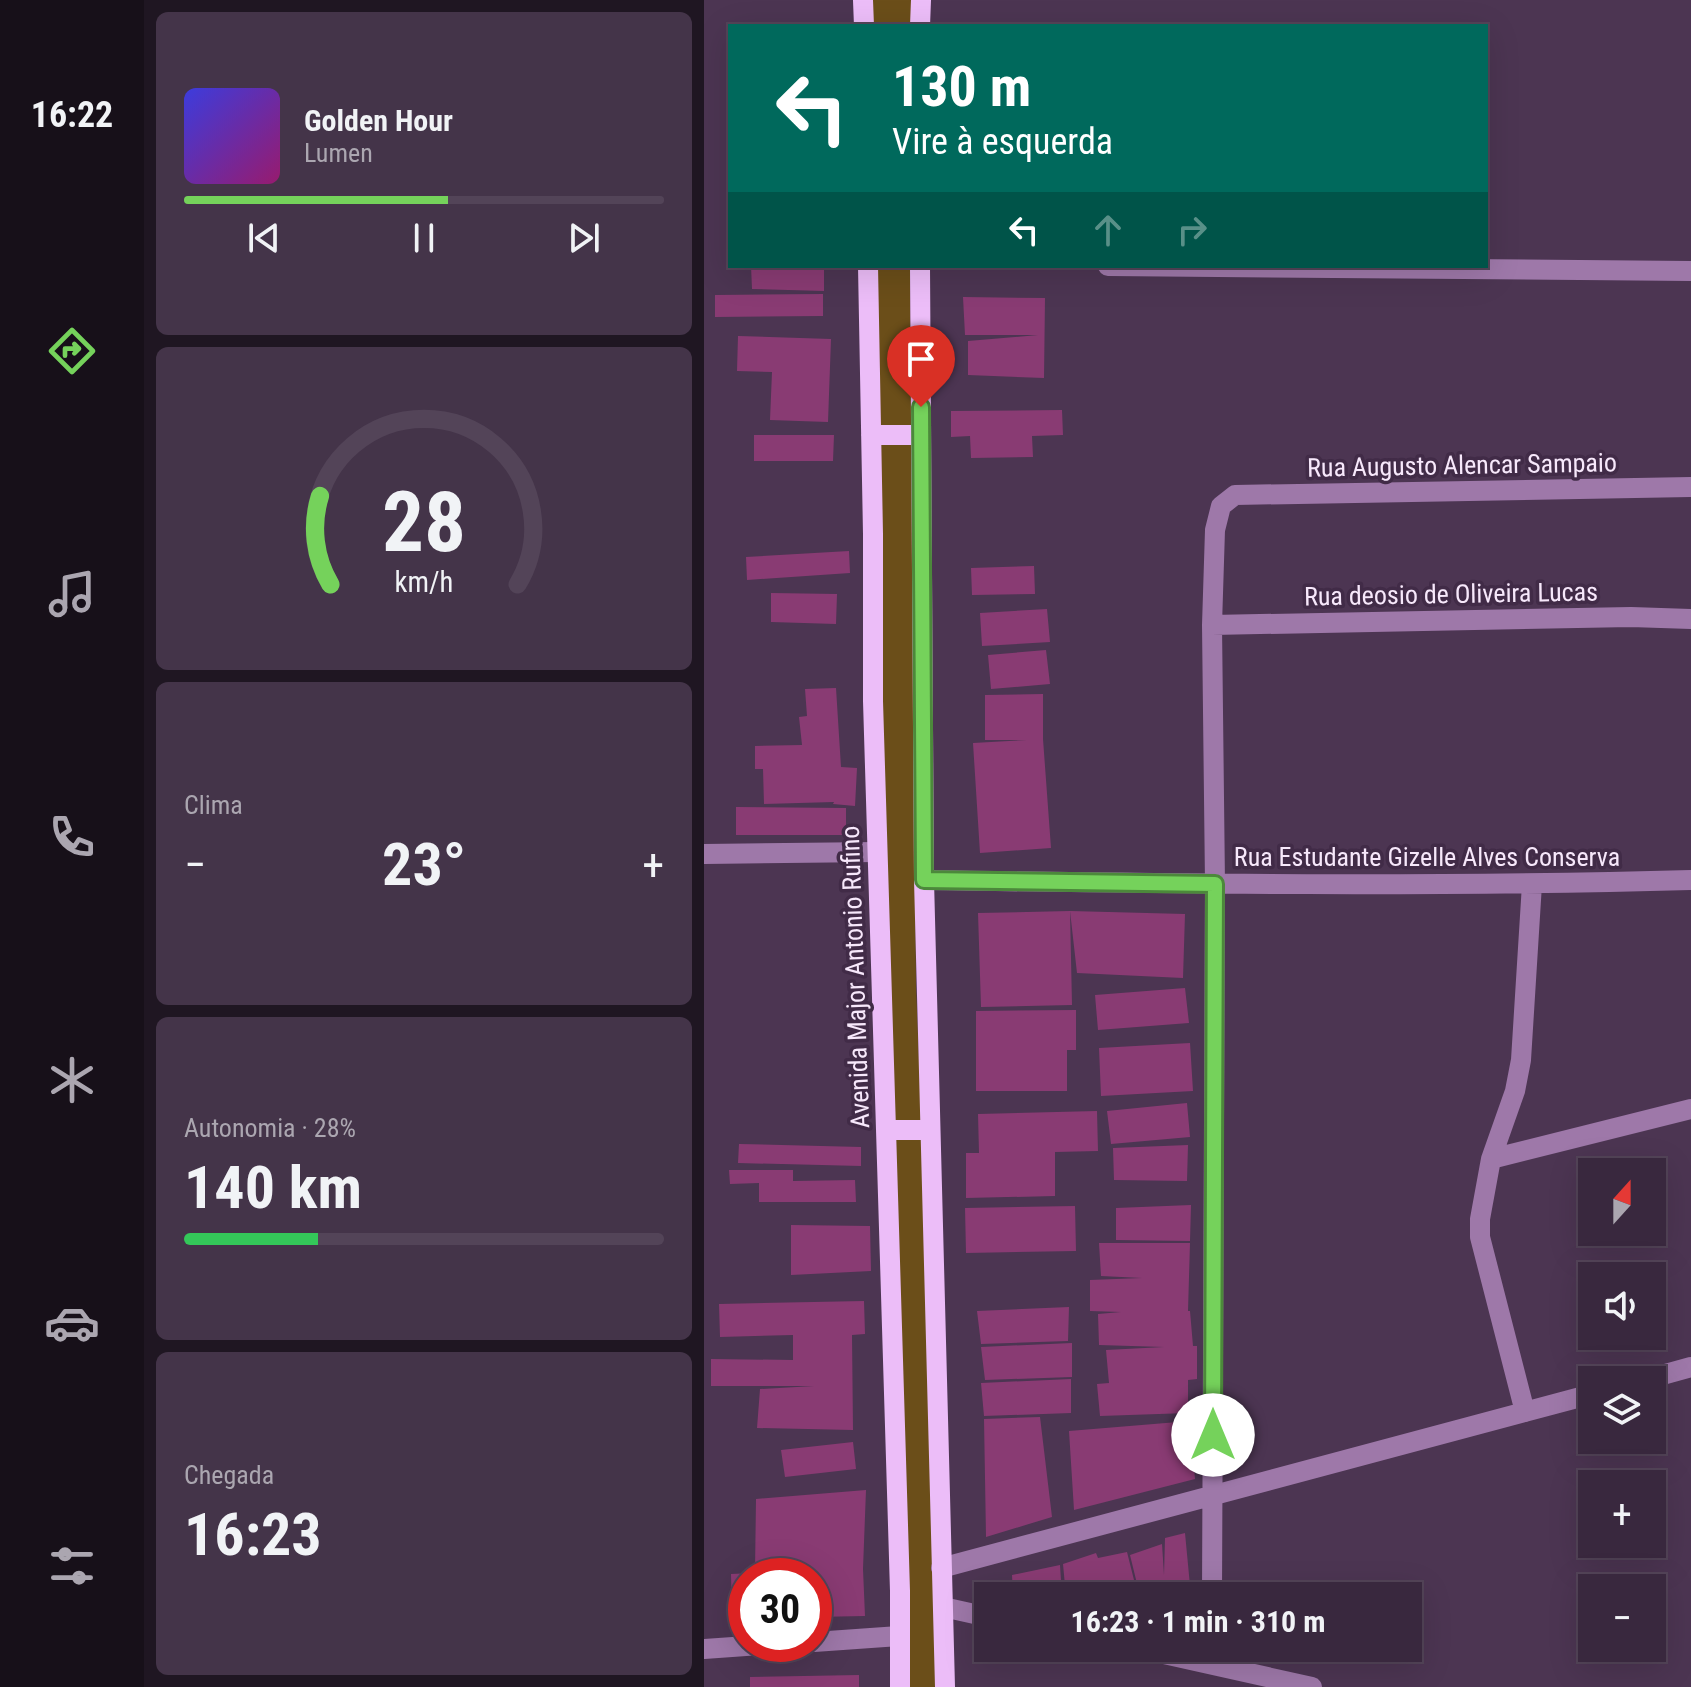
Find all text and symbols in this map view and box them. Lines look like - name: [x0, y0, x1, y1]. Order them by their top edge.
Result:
- text: 130 m: [892, 54, 1031, 120]
- icon: left: [760, 56, 864, 160]
- text: 16:22: [31, 94, 113, 136]
- text: Golden Hour: [304, 103, 453, 138]
- text: Vire à esquerda: [892, 121, 1113, 163]
- text: Lumen: [304, 138, 373, 168]
- icon: left: [1002, 208, 1046, 252]
- icon: ahead: [1086, 208, 1130, 252]
- icon: right: [1170, 208, 1214, 252]
- icon: previous: [242, 216, 286, 260]
- icon: pause: [402, 216, 446, 260]
- icon: next: [562, 216, 606, 260]
- icon: directions: [44, 323, 100, 379]
- pin: [887, 325, 955, 407]
- icon: arrive: [899, 337, 943, 381]
- street label: Rua Augusto Alencar Sampaio: [1307, 447, 1617, 483]
- text: 28: [382, 473, 466, 570]
- text: km/h: [395, 565, 453, 599]
- icon: music: [44, 566, 100, 622]
- street label: Rua deosio de Oliveira Lucas: [1304, 576, 1598, 612]
- text: Clima: [184, 790, 243, 820]
- icon: phone: [44, 809, 100, 865]
- street label: Avenida Major Antonio Rufino: [835, 825, 875, 1129]
- text: 23°: [382, 829, 466, 900]
- text: −: [184, 839, 206, 891]
- text: +: [642, 839, 664, 891]
- street label: Rua Estudante Gizelle Alves Conserva: [1234, 842, 1620, 872]
- icon: climate: [44, 1052, 100, 1108]
- text: Autonomia · 28%: [184, 1113, 356, 1143]
- text: 140 km: [184, 1152, 362, 1223]
- north arrow: [1578, 1158, 1666, 1246]
- map controls: [1578, 1158, 1666, 1662]
- button: sound: [1578, 1262, 1666, 1350]
- icon: car: [44, 1295, 100, 1351]
- button: layers: [1578, 1366, 1666, 1454]
- position arrow: [1171, 1393, 1255, 1477]
- text: Chegada: [184, 1460, 274, 1490]
- button: +: [1578, 1470, 1666, 1558]
- text: 16:23: [184, 1499, 322, 1570]
- icon: filters: [44, 1538, 100, 1594]
- speed limit sign: 30: [728, 1558, 832, 1662]
- button: −: [1578, 1574, 1666, 1662]
- text: 16:23 · 1 min · 310 m: [1071, 1604, 1325, 1639]

